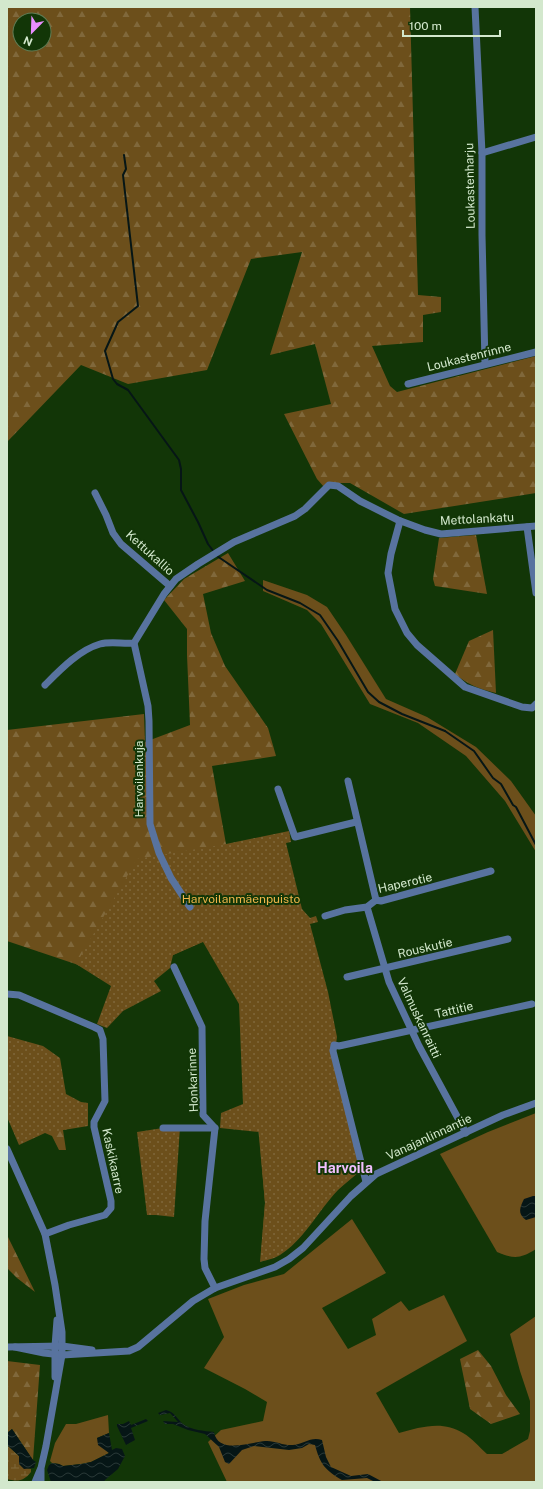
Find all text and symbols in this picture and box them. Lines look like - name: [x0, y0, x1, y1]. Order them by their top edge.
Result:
- north arrow: [12, 12, 52, 52]
- scale bar: [403, 12, 500, 38]
- text: 100 m: [409, 19, 442, 33]
- text: N: [22, 34, 34, 48]
- street label: Loukastenharju: [462, 143, 478, 229]
- street label: Loukastenrinne: [425, 340, 513, 374]
- street label: Mettolankatu: [440, 510, 514, 528]
- street label: Kettukallio: [123, 528, 177, 578]
- street label: Harvoilankuja: [132, 741, 146, 817]
- street label: Haperotie: [376, 870, 434, 896]
- park label: Harvoilanmäenpuisto: [182, 892, 301, 906]
- street label: Rouskutie: [396, 935, 454, 961]
- street label: Valmuskanraitti: [394, 976, 444, 1060]
- street label: Tattitie: [433, 999, 475, 1021]
- street label: Honkarinne: [185, 1047, 201, 1112]
- street label: Vanajanlinnantie: [384, 1111, 474, 1163]
- street label: Kaskikaarre: [99, 1127, 127, 1195]
- district label: Harvoila: [317, 1160, 373, 1176]

